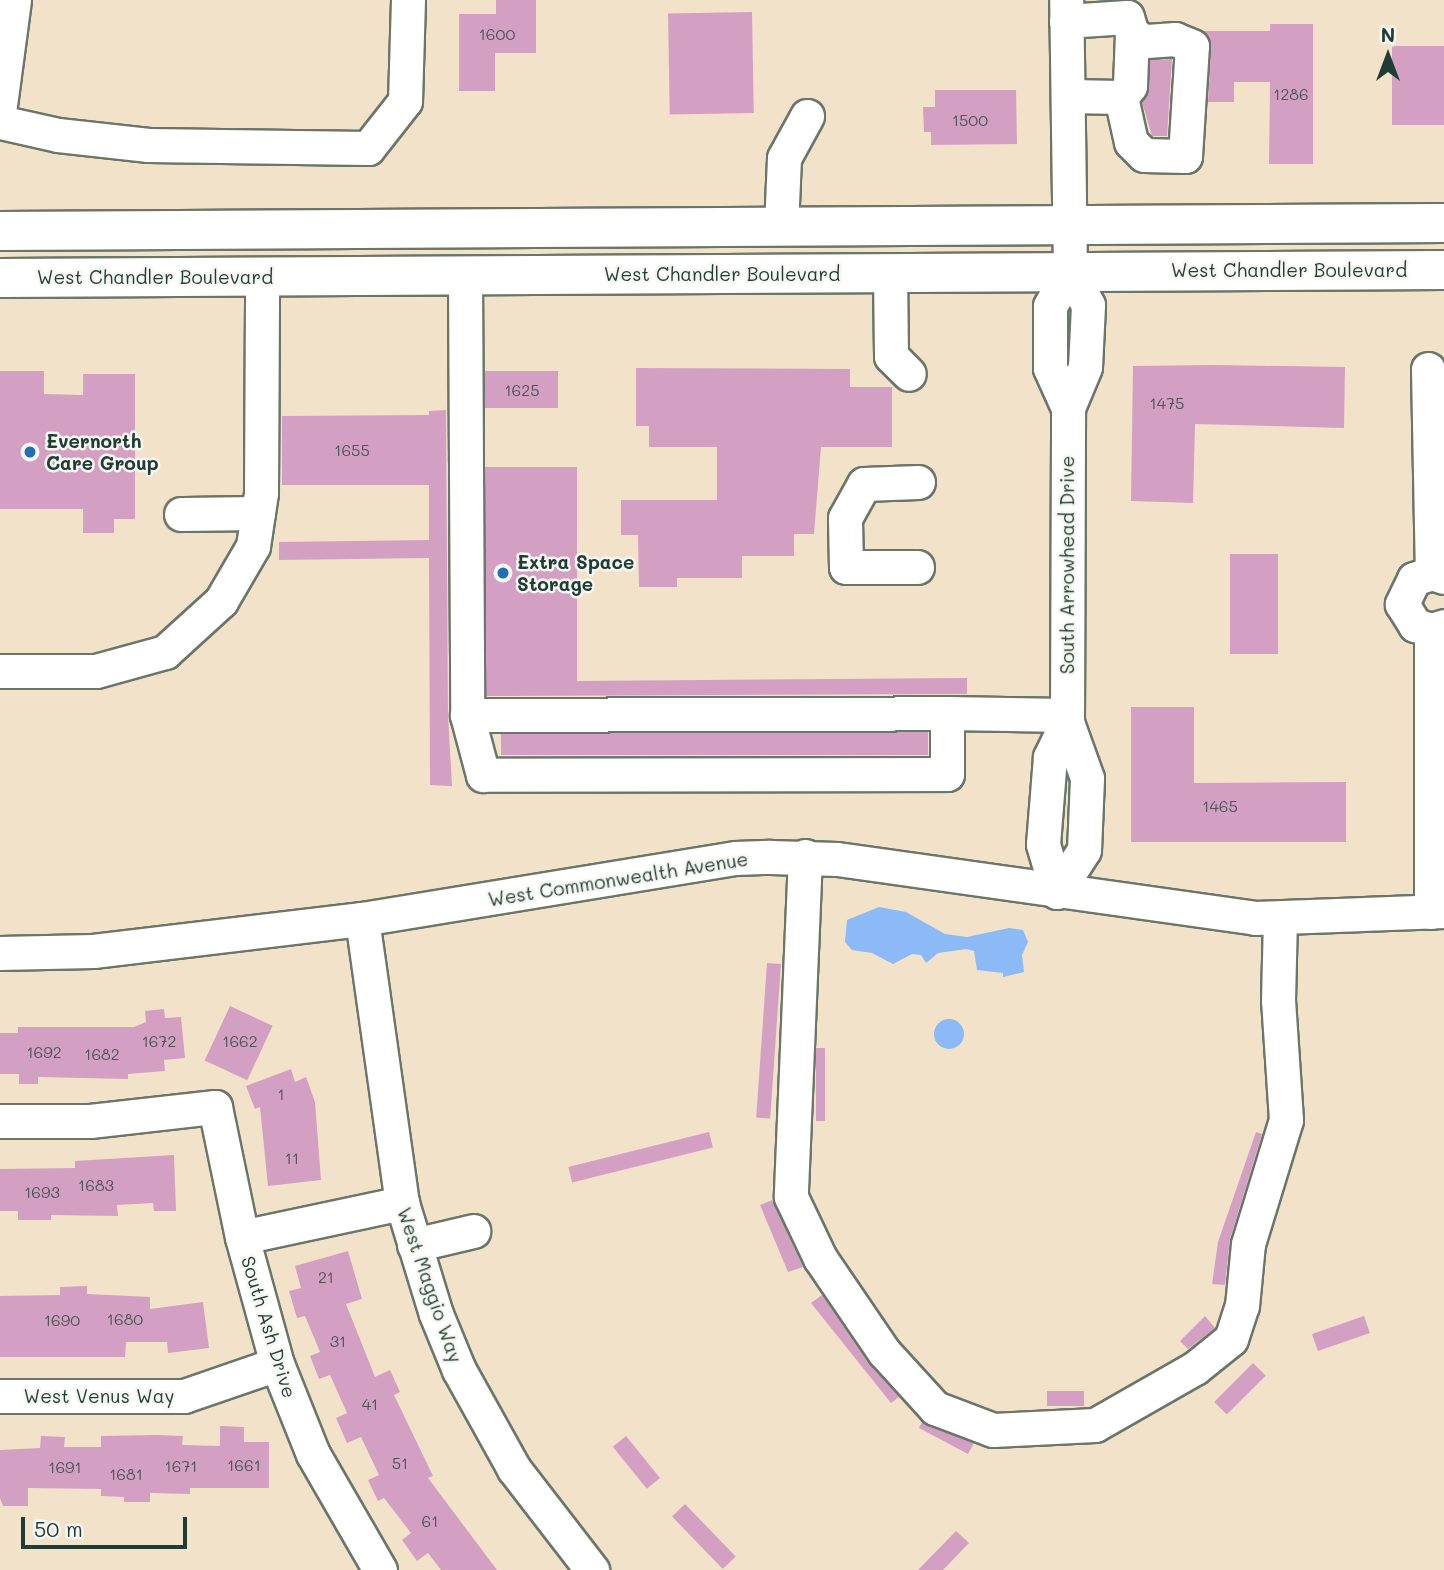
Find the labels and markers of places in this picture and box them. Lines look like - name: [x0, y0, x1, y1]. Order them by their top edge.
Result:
- place label: Evernorth Care Group: [46, 430, 159, 474]
- marker: Evernorth Care Group: [20, 442, 40, 462]
- place label: Extra Space Storage: [517, 551, 634, 595]
- marker: Extra Space Storage: [495, 565, 511, 581]

